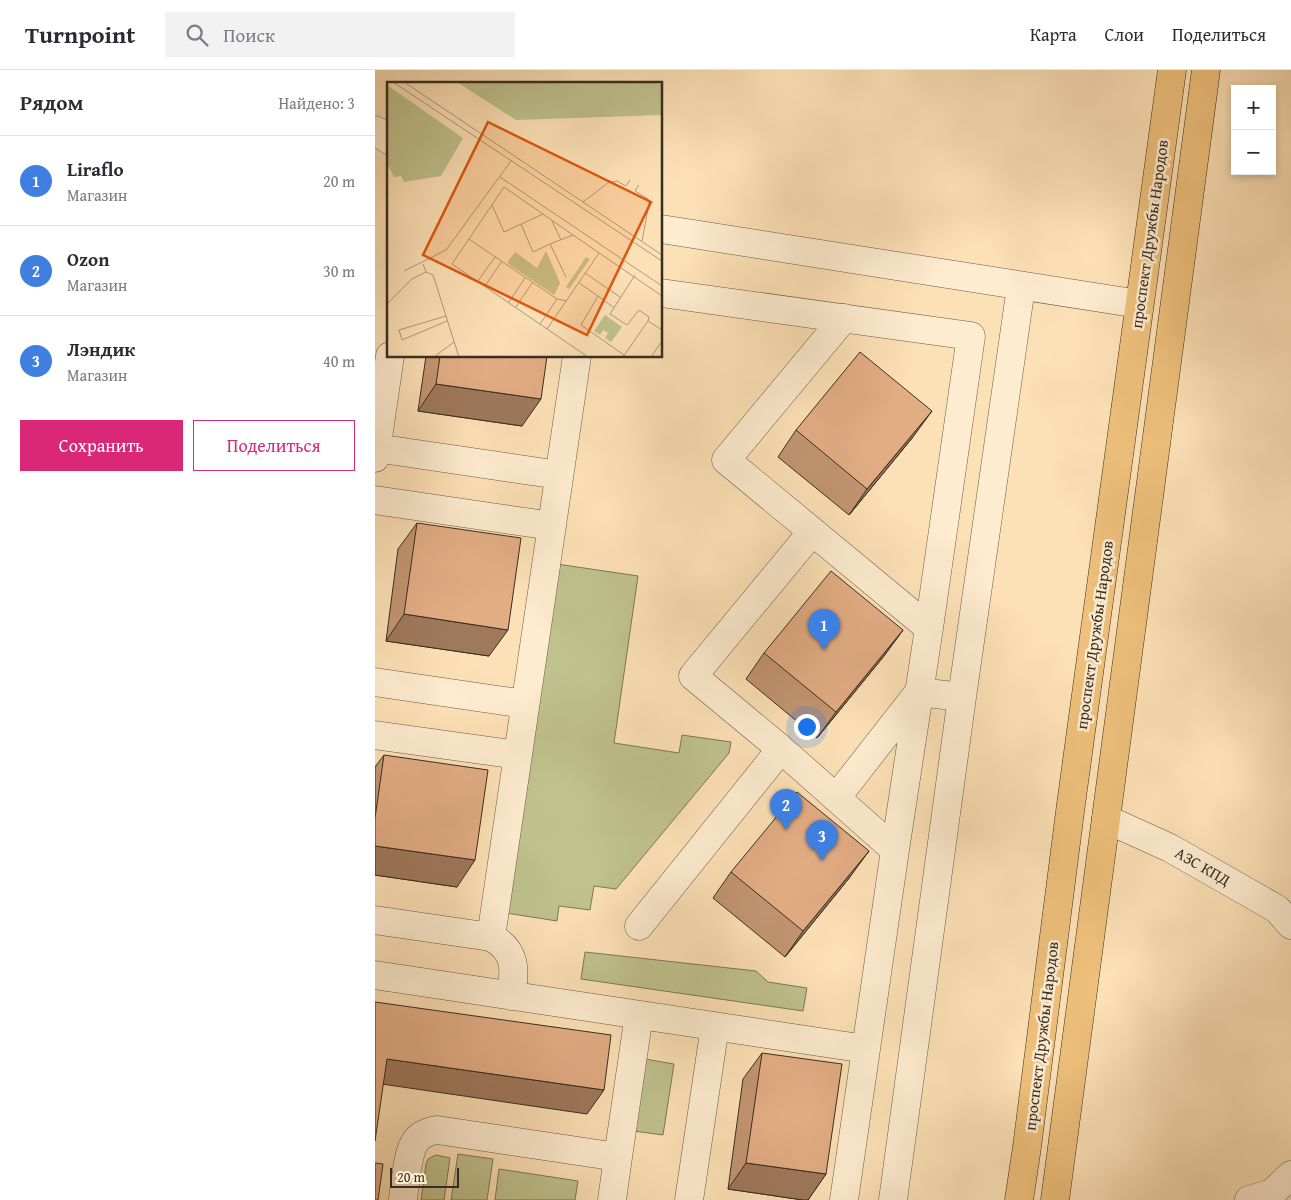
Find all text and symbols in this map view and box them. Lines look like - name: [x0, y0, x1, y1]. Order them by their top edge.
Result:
- search box: [165, 12, 515, 57]
- text: Turnpoint: [25, 17, 135, 52]
- icon: search: [183, 21, 211, 49]
- text: Поиск: [223, 21, 275, 49]
- text: Карта: [1030, 21, 1077, 48]
- text: Слои: [1105, 21, 1144, 48]
- text: Поделиться: [1172, 21, 1266, 48]
- inset map: [387, 82, 663, 358]
- map controls: [1231, 85, 1276, 175]
- button: +: [1231, 85, 1276, 130]
- text: Рядом: [20, 87, 83, 118]
- text: Найдено: 3: [278, 91, 355, 115]
- button: −: [1231, 130, 1276, 175]
- street label: проспект Дружбы Народов: [1124, 138, 1174, 330]
- text: Liraflo: [67, 155, 124, 183]
- text: 1: [32, 169, 40, 193]
- text: 20 m: [323, 169, 355, 193]
- text: Магазин: [67, 183, 127, 207]
- text: Ozon: [67, 245, 109, 273]
- text: 2: [32, 259, 40, 283]
- text: 30 m: [323, 259, 355, 283]
- text: Магазин: [67, 273, 127, 297]
- text: Лэндик: [67, 335, 135, 363]
- text: 3: [32, 349, 40, 373]
- text: 40 m: [323, 349, 355, 373]
- text: Магазин: [67, 363, 127, 387]
- button: Сохранить: [20, 420, 183, 471]
- button: Поделиться: [193, 420, 355, 471]
- street label: проспект Дружбы Народов: [1069, 539, 1119, 731]
- pin: 1: [808, 609, 840, 650]
- your location: [794, 714, 820, 740]
- pin: 2: [770, 789, 802, 830]
- pin: 3: [806, 820, 838, 861]
- street label: АЗС КПД: [1171, 840, 1235, 892]
- street label: проспект Дружбы Народов: [1017, 940, 1065, 1132]
- scale bar: [390, 1165, 459, 1188]
- text: 20 m: [397, 1167, 425, 1187]

